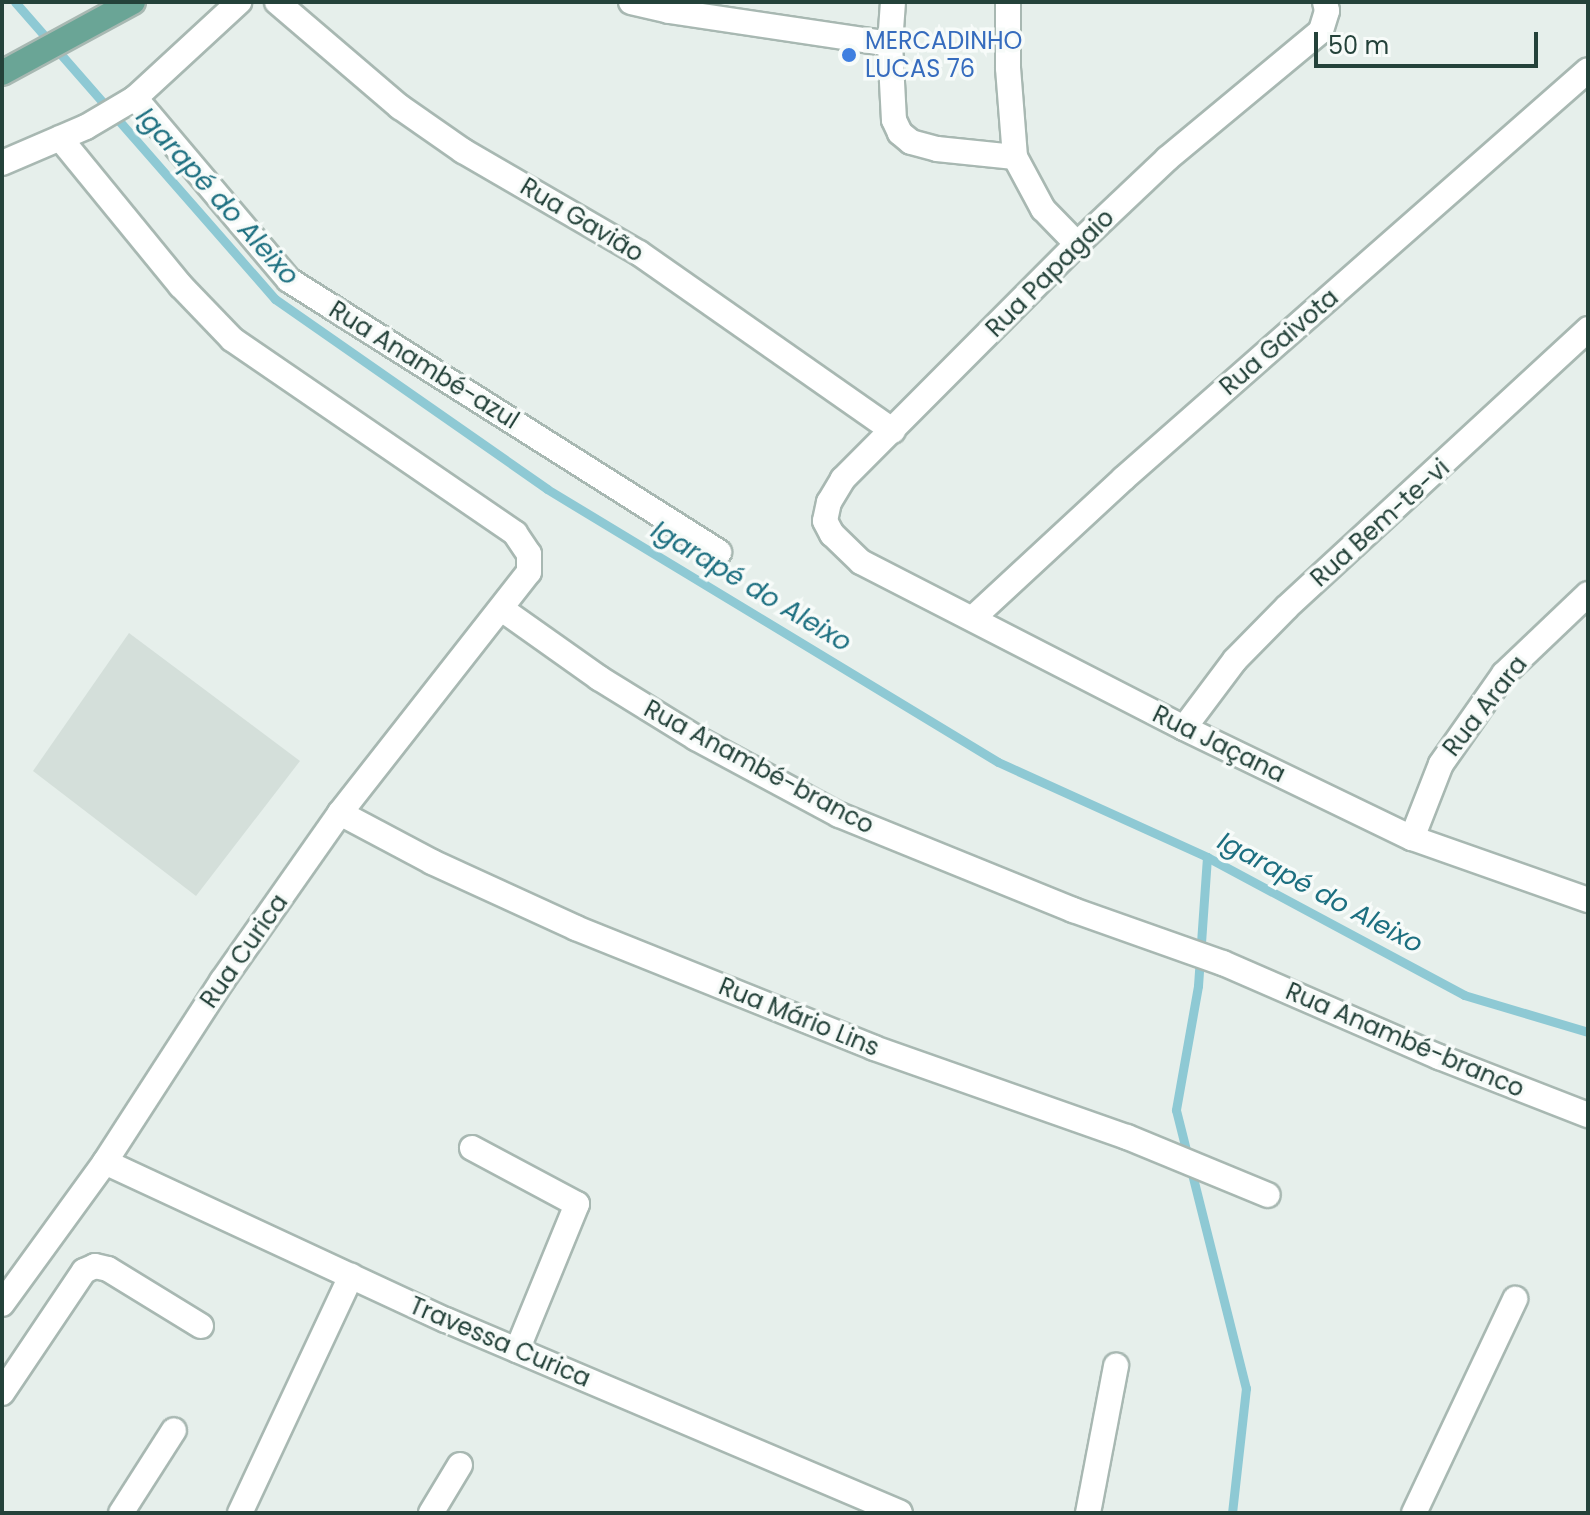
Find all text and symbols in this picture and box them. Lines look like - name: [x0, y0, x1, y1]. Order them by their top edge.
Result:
- scale bar: [1318, 16, 1542, 66]
- place label: MERCADINHO LUCAS 76: [865, 27, 1022, 83]
- text: 50 m: [1328, 29, 1389, 62]
- marker: MERCADINHO LUCAS 76: [840, 46, 858, 64]
- water label: Igarapé do Aleixo: [129, 102, 305, 292]
- street label: Rua Gavião: [515, 172, 649, 268]
- street label: Rua Papagaio: [980, 203, 1120, 343]
- street label: Rua Gaivota: [1214, 283, 1344, 401]
- street label: Rua Anambé-azul: [324, 295, 524, 435]
- street label: Rua Bem-te-vi: [1305, 453, 1455, 593]
- water label: Igarapé do Aleixo: [645, 515, 857, 659]
- street label: Rua Arara: [1437, 650, 1533, 762]
- street label: Rua Anambé-branco: [639, 694, 879, 840]
- street label: Rua Jaçana: [1148, 700, 1290, 788]
- water label: Igarapé do Aleixo: [1212, 826, 1428, 960]
- street label: Rua Curica: [194, 889, 294, 1013]
- street label: Rua Mário Lins: [715, 972, 883, 1062]
- street label: Rua Anambé-branco: [1282, 977, 1528, 1103]
- street label: Travessa Curica: [405, 1291, 595, 1393]

